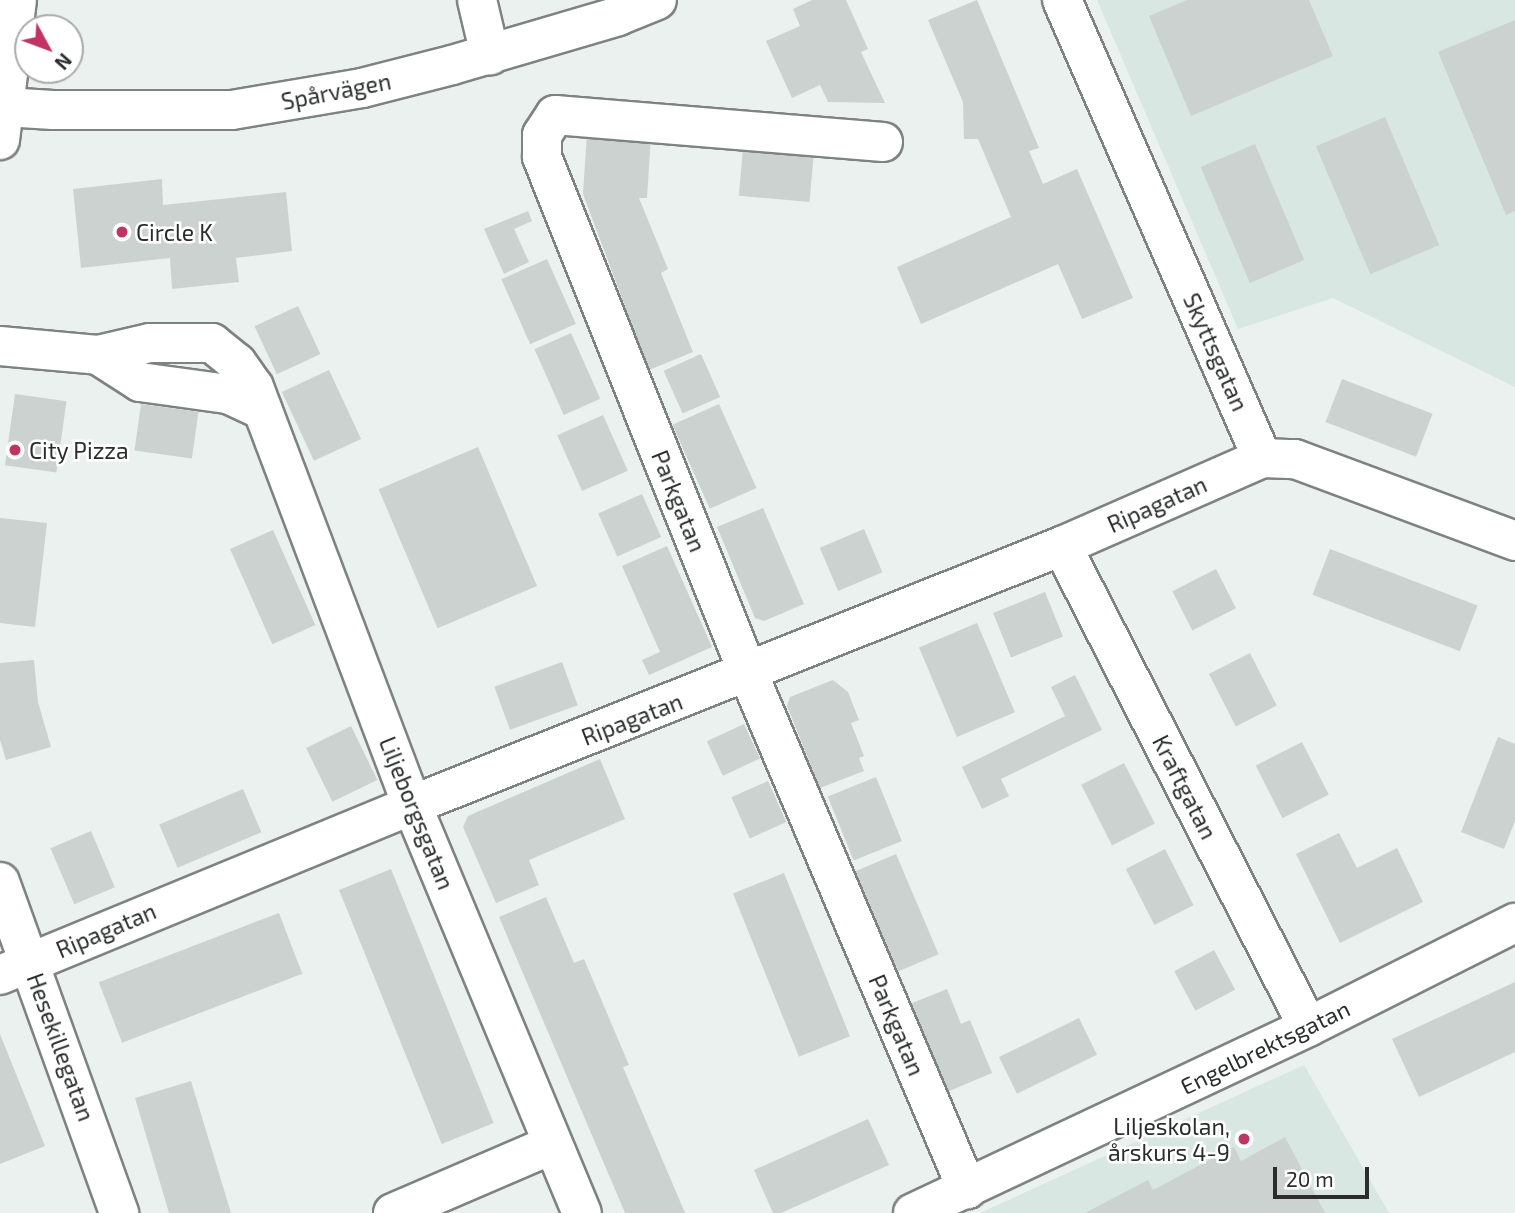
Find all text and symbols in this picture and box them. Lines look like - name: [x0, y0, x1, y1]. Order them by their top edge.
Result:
- north arrow: [14, 14, 84, 84]
- text: N: [51, 49, 77, 75]
- street label: Spårvägen: [279, 67, 393, 115]
- place label: Circle K: [136, 218, 213, 246]
- marker: Circle K: [114, 224, 130, 240]
- street label: Skyttsgatan: [1178, 289, 1254, 415]
- place label: City Pizza: [29, 436, 129, 464]
- marker: City Pizza: [7, 442, 23, 458]
- street label: Parkgatan: [646, 446, 712, 556]
- street label: Ripagatan: [1103, 470, 1211, 538]
- street label: Ripagatan: [578, 687, 686, 751]
- street label: Kraftgatan: [1147, 730, 1223, 844]
- street label: Liljeborgsgatan: [374, 733, 460, 893]
- street label: Ripagatan: [52, 897, 160, 963]
- street label: Hesekillegatan: [21, 969, 101, 1125]
- street label: Parkgatan: [863, 970, 931, 1080]
- street label: Engelbrektsgatan: [1176, 994, 1354, 1100]
- place label: Liljeskolan, årskurs 4-9: [1108, 1112, 1230, 1166]
- marker: Liljeskolan, årskurs 4-9: [1236, 1131, 1252, 1147]
- scale bar: [1277, 1154, 1373, 1198]
- text: 20 m: [1286, 1166, 1334, 1191]

